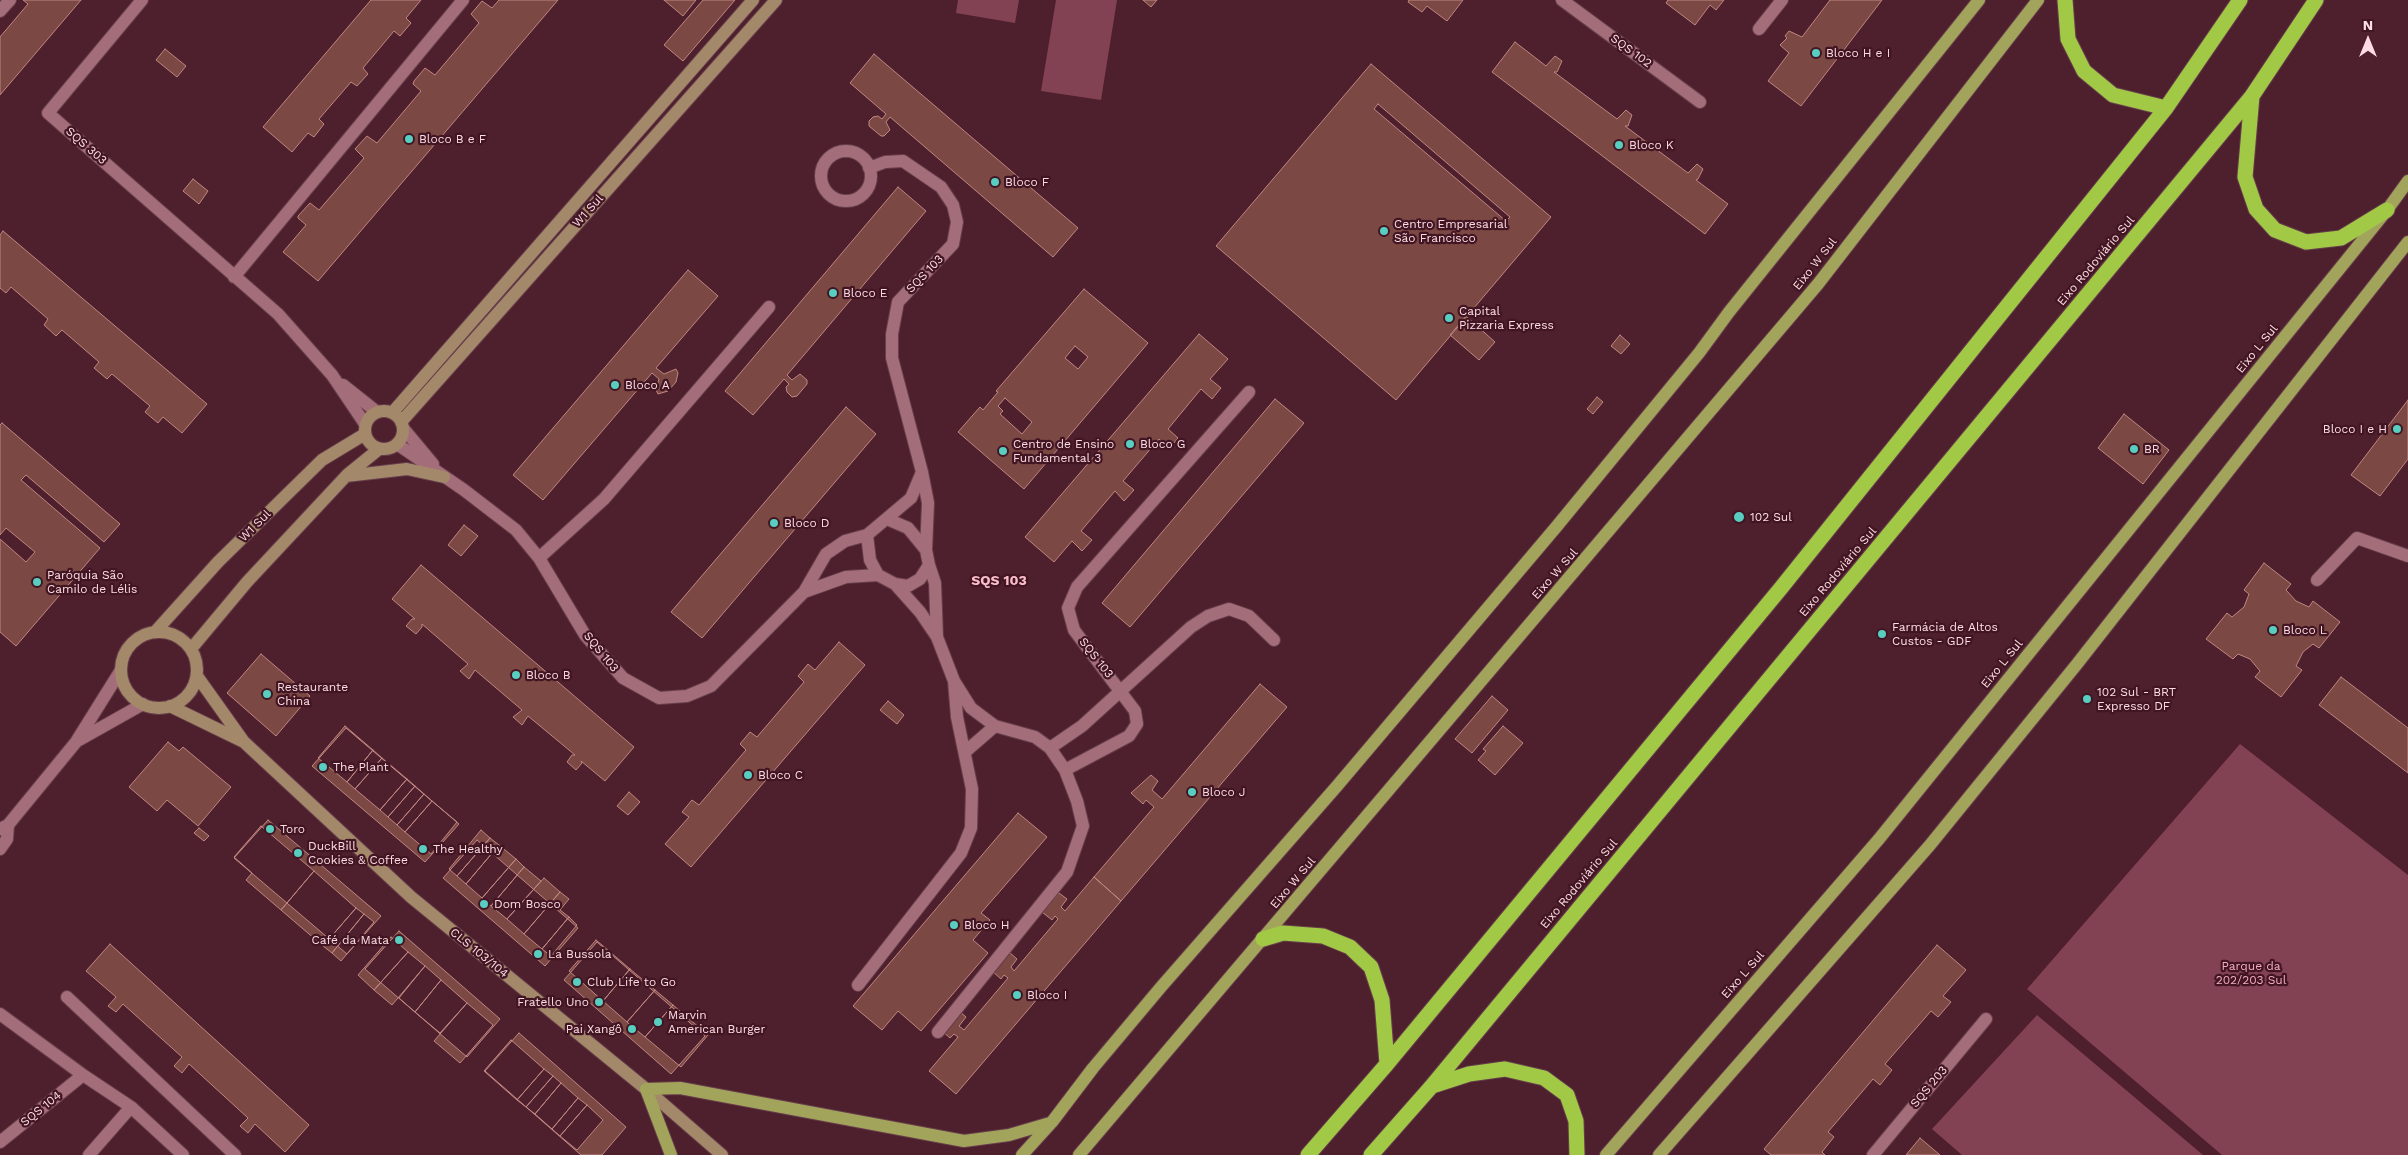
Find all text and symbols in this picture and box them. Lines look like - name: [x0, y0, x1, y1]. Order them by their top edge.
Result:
- north arrow: [2343, 15, 2393, 65]
- text: N: [2363, 17, 2373, 33]
- street label: SQS 102: [1608, 31, 1654, 71]
- place label: Bloco H e I: [1826, 46, 1890, 60]
- marker: Bloco H e I: [1810, 47, 1822, 59]
- street label: SQS 303: [63, 124, 109, 168]
- place label: Bloco B e F: [419, 132, 486, 146]
- marker: Bloco B e F: [403, 133, 415, 145]
- place label: Bloco K: [1629, 138, 1674, 152]
- marker: Bloco K: [1613, 139, 1625, 151]
- place label: Bloco F: [1005, 175, 1049, 189]
- marker: Bloco F: [989, 176, 1001, 188]
- street label: W1 Sul: [570, 192, 606, 230]
- street label: Eixo Rodoviário Sul: [2054, 213, 2138, 309]
- place label: Centro Empresarial São Francisco: [1394, 217, 1507, 245]
- marker: Centro Empresarial São Francisco: [1378, 225, 1390, 237]
- street label: Eixo W Sul: [1790, 235, 1840, 293]
- street label: SQS 103: [903, 252, 947, 296]
- place label: Bloco E: [843, 286, 887, 300]
- marker: Bloco E: [827, 287, 839, 299]
- place label: Capital Pizzaria Express: [1459, 304, 1554, 332]
- marker: Capital Pizzaria Express: [1443, 312, 1455, 324]
- street label: Eixo L Sul: [2233, 322, 2281, 376]
- place label: Bloco A: [625, 378, 670, 392]
- marker: Bloco A: [609, 379, 621, 391]
- place label: Bloco I e H: [2323, 422, 2387, 436]
- marker: Bloco I e H: [2391, 423, 2403, 435]
- place label: Centro de Ensino Fundamental 3: [1013, 437, 1114, 465]
- place label: Bloco G: [1140, 437, 1185, 451]
- marker: Bloco G: [1124, 438, 1136, 450]
- place label: BR: [2144, 442, 2160, 456]
- marker: BR: [2128, 443, 2140, 455]
- marker: Centro de Ensino Fundamental 3: [997, 445, 1009, 457]
- street label: W1 Sul: [236, 507, 274, 545]
- marker: 102 Sul: [1732, 510, 1746, 524]
- place label: 102 Sul: [1750, 510, 1792, 524]
- place label: Bloco D: [784, 516, 829, 530]
- marker: Bloco D: [768, 517, 780, 529]
- street label: Eixo Rodoviário Sul: [1796, 524, 1880, 620]
- street label: Eixo W Sul: [1529, 546, 1581, 602]
- place label: Paróquia São Camilo de Lélis: [47, 568, 137, 596]
- district label: SQS 103: [971, 573, 1027, 589]
- marker: Paróquia São Camilo de Lélis: [31, 576, 43, 588]
- place label: Farmácia de Altos Custos - GDF: [1892, 620, 1998, 648]
- place label: Bloco L: [2283, 623, 2327, 637]
- marker: Bloco L: [2267, 624, 2279, 636]
- marker: Farmácia de Altos Custos - GDF: [1876, 628, 1888, 640]
- street label: SQS 103: [581, 629, 621, 675]
- street label: SQS 103: [1076, 635, 1116, 681]
- street label: Eixo L Sul: [1978, 637, 2026, 691]
- place label: Bloco B: [526, 668, 571, 682]
- marker: Bloco B: [510, 669, 522, 681]
- place label: Restaurante China: [277, 680, 348, 708]
- place label: 102 Sul - BRT Expresso DF: [2097, 685, 2176, 713]
- marker: Restaurante China: [261, 688, 273, 700]
- marker: 102 Sul - BRT Expresso DF: [2081, 693, 2093, 705]
- place label: The Plant: [333, 760, 389, 774]
- marker: The Plant: [317, 761, 329, 773]
- place label: Bloco C: [758, 768, 803, 782]
- marker: Bloco C: [742, 769, 754, 781]
- place label: Bloco J: [1202, 785, 1246, 799]
- marker: Bloco J: [1186, 786, 1198, 798]
- place label: Toro: [280, 822, 305, 836]
- marker: Toro: [264, 823, 276, 835]
- street label: Eixo Rodoviário Sul: [1537, 836, 1621, 932]
- place label: DuckBill Cookies & Coffee: [308, 839, 408, 867]
- place label: The Healthy: [433, 842, 503, 856]
- marker: The Healthy: [417, 843, 429, 855]
- marker: DuckBill Cookies & Coffee: [292, 847, 304, 859]
- street label: Eixo W Sul: [1267, 854, 1319, 912]
- place label: Dom Bosco: [494, 897, 561, 911]
- marker: Dom Bosco: [478, 898, 490, 910]
- place label: Bloco H: [964, 918, 1010, 932]
- marker: Bloco H: [948, 919, 960, 931]
- street label: CLS 103/104: [447, 925, 511, 981]
- place label: Café da Mata: [312, 933, 389, 947]
- marker: Café da Mata: [393, 934, 405, 946]
- place label: La Bussola: [548, 947, 612, 961]
- marker: La Bussola: [532, 948, 544, 960]
- street label: Eixo L Sul: [1718, 948, 1768, 1002]
- park label: Parque da 202/203 Sul: [2216, 959, 2286, 987]
- place label: Club Life to Go: [587, 975, 676, 989]
- marker: Club Life to Go: [571, 976, 583, 988]
- place label: Bloco I: [1027, 988, 1067, 1002]
- marker: Bloco I: [1011, 989, 1023, 1001]
- place label: Fratello Uno: [517, 995, 589, 1009]
- marker: Fratello Uno: [593, 996, 605, 1008]
- place label: Marvin American Burger: [668, 1008, 765, 1036]
- marker: Marvin American Burger: [652, 1016, 664, 1028]
- place label: Pai Xangô: [566, 1022, 622, 1036]
- marker: Pai Xangô: [626, 1023, 638, 1035]
- street label: SQS 203: [1908, 1063, 1950, 1111]
- street label: SQS 104: [18, 1088, 64, 1130]

